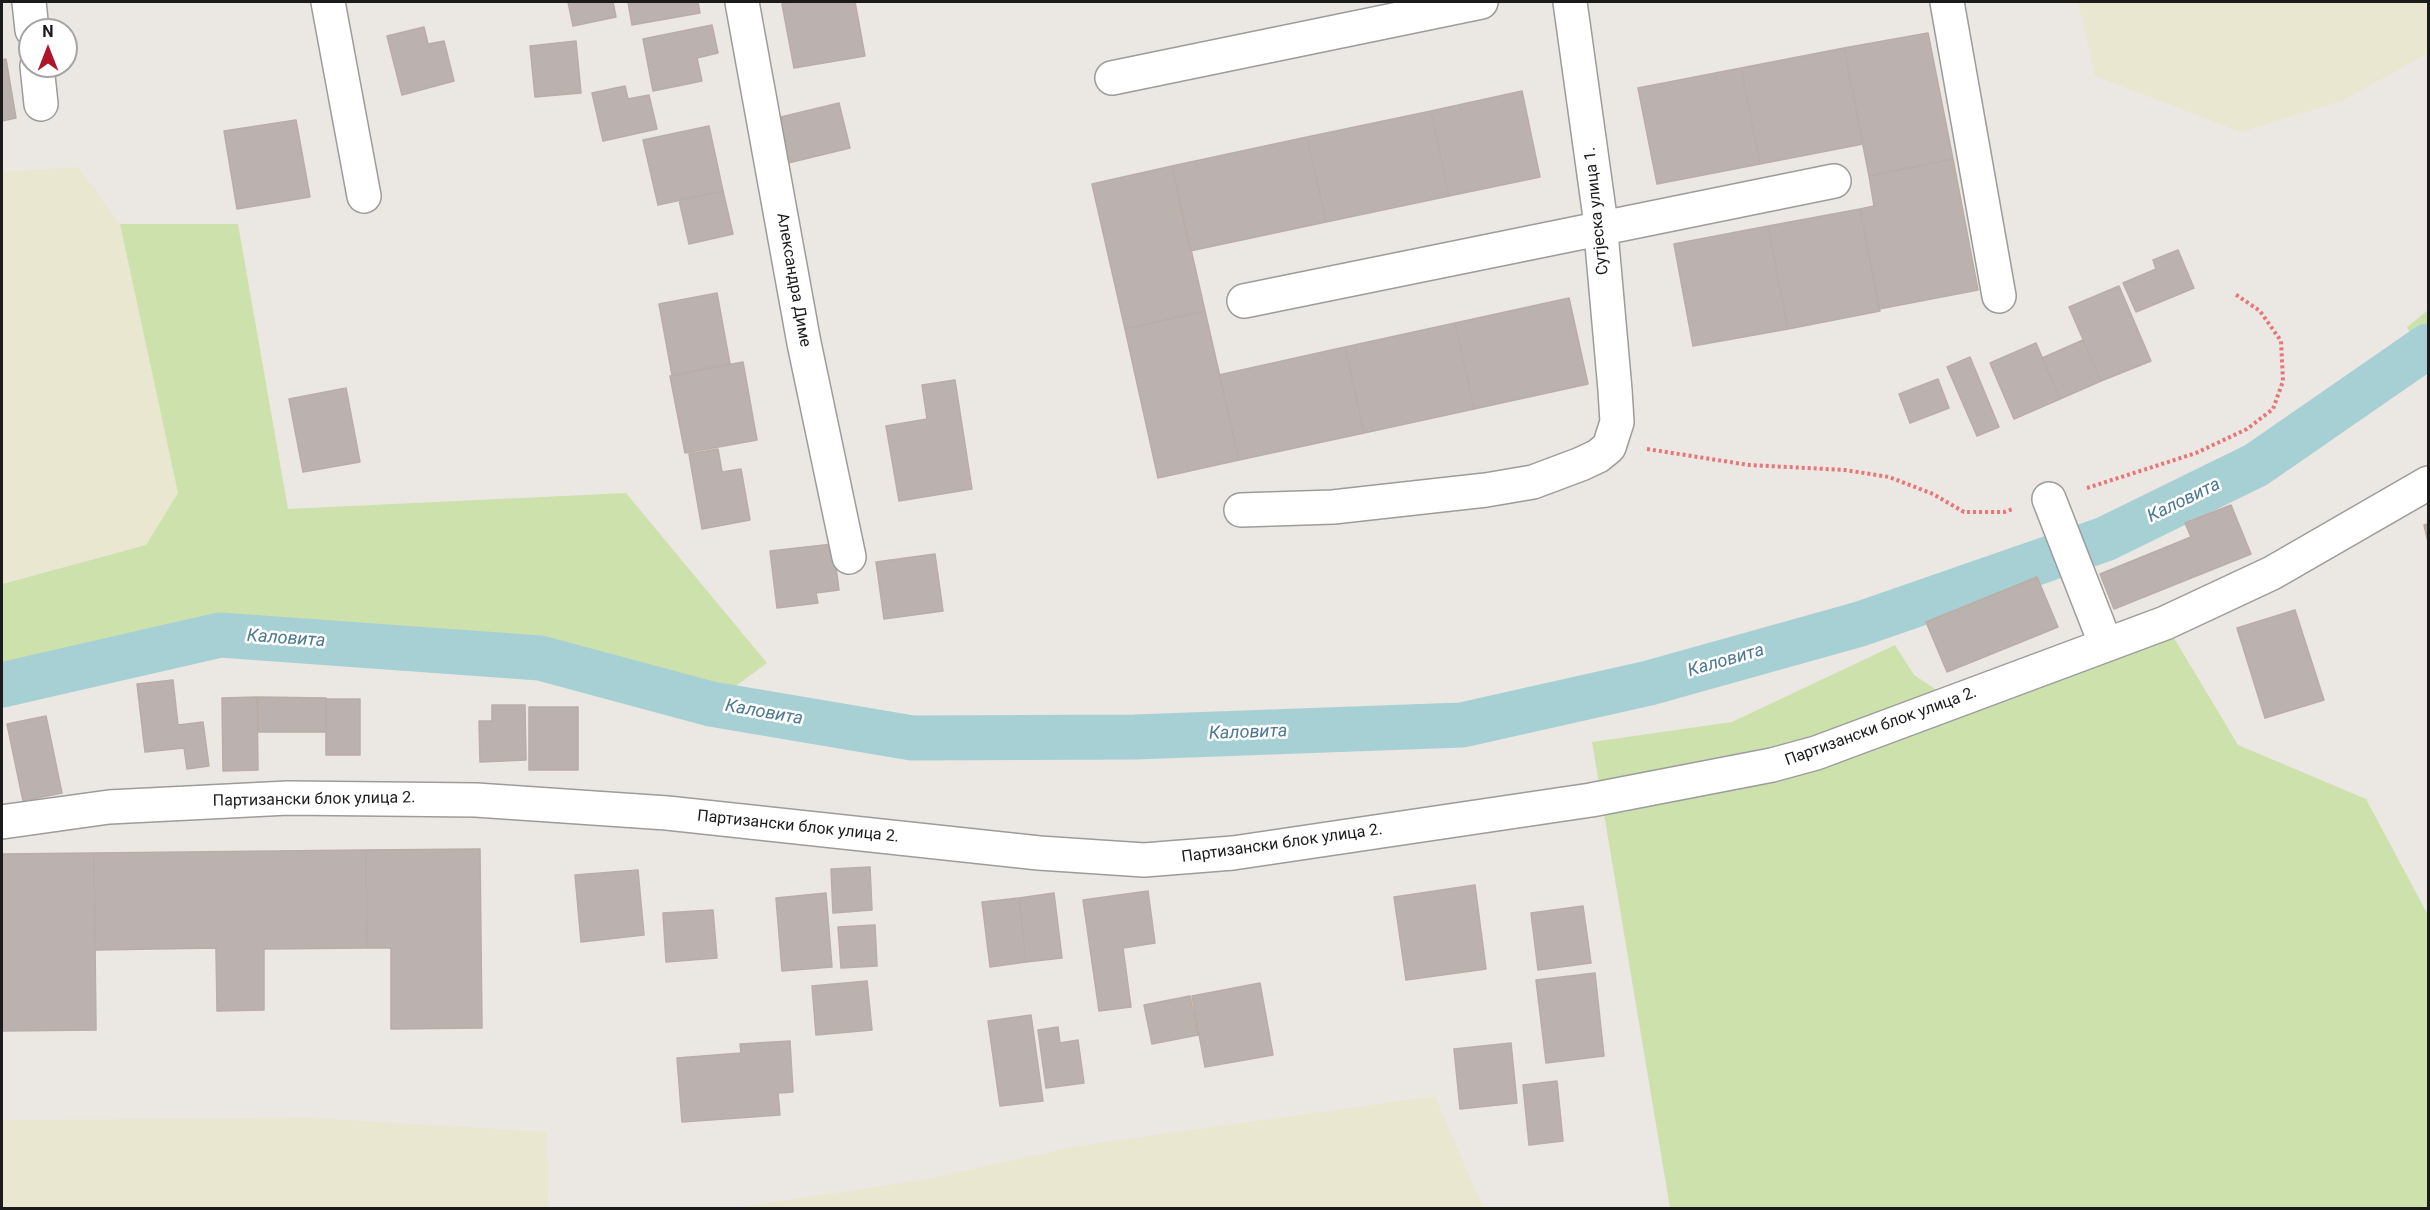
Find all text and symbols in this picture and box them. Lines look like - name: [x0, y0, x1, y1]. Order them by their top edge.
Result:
- north arrow: [18, 18, 78, 78]
- text: N: [42, 22, 54, 41]
- street label: Сутјеска улица 1.: [1581, 146, 1613, 276]
- street label: Александра Диме: [772, 211, 814, 349]
- water label: Каловита: [2144, 474, 2224, 528]
- water label: Каловита: [246, 625, 326, 653]
- water label: Каловита: [1685, 640, 1767, 682]
- street label: Партизански блок улица 2.: [1783, 683, 1979, 771]
- water label: Каловита: [723, 696, 805, 730]
- water label: Каловита: [1208, 721, 1288, 745]
- street label: Партизански блок улица 2.: [213, 789, 415, 811]
- street label: Партизански блок улица 2.: [696, 807, 900, 847]
- street label: Партизански блок улица 2.: [1180, 820, 1384, 868]

